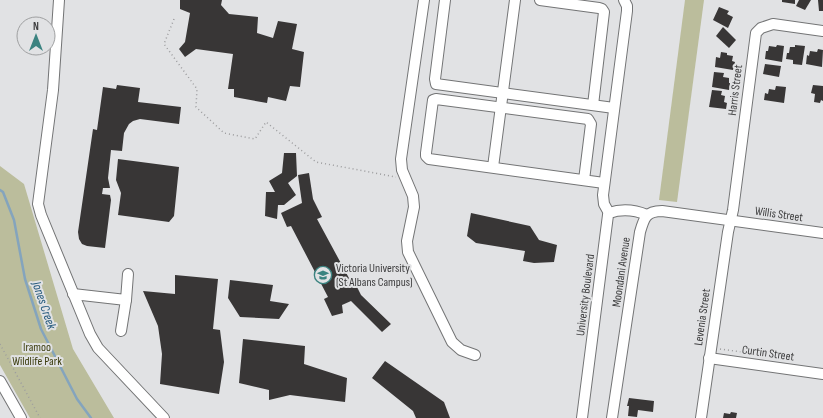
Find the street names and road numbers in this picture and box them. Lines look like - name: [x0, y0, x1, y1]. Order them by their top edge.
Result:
- street label: Harris Street: [725, 63, 746, 116]
- street label: Willis Street: [754, 204, 804, 225]
- street label: Moondani Avenue: [609, 236, 634, 308]
- street label: University Boulevard: [573, 253, 598, 337]
- street label: Levenia Street: [691, 287, 714, 347]
- street label: Curtin Street: [741, 342, 795, 365]

